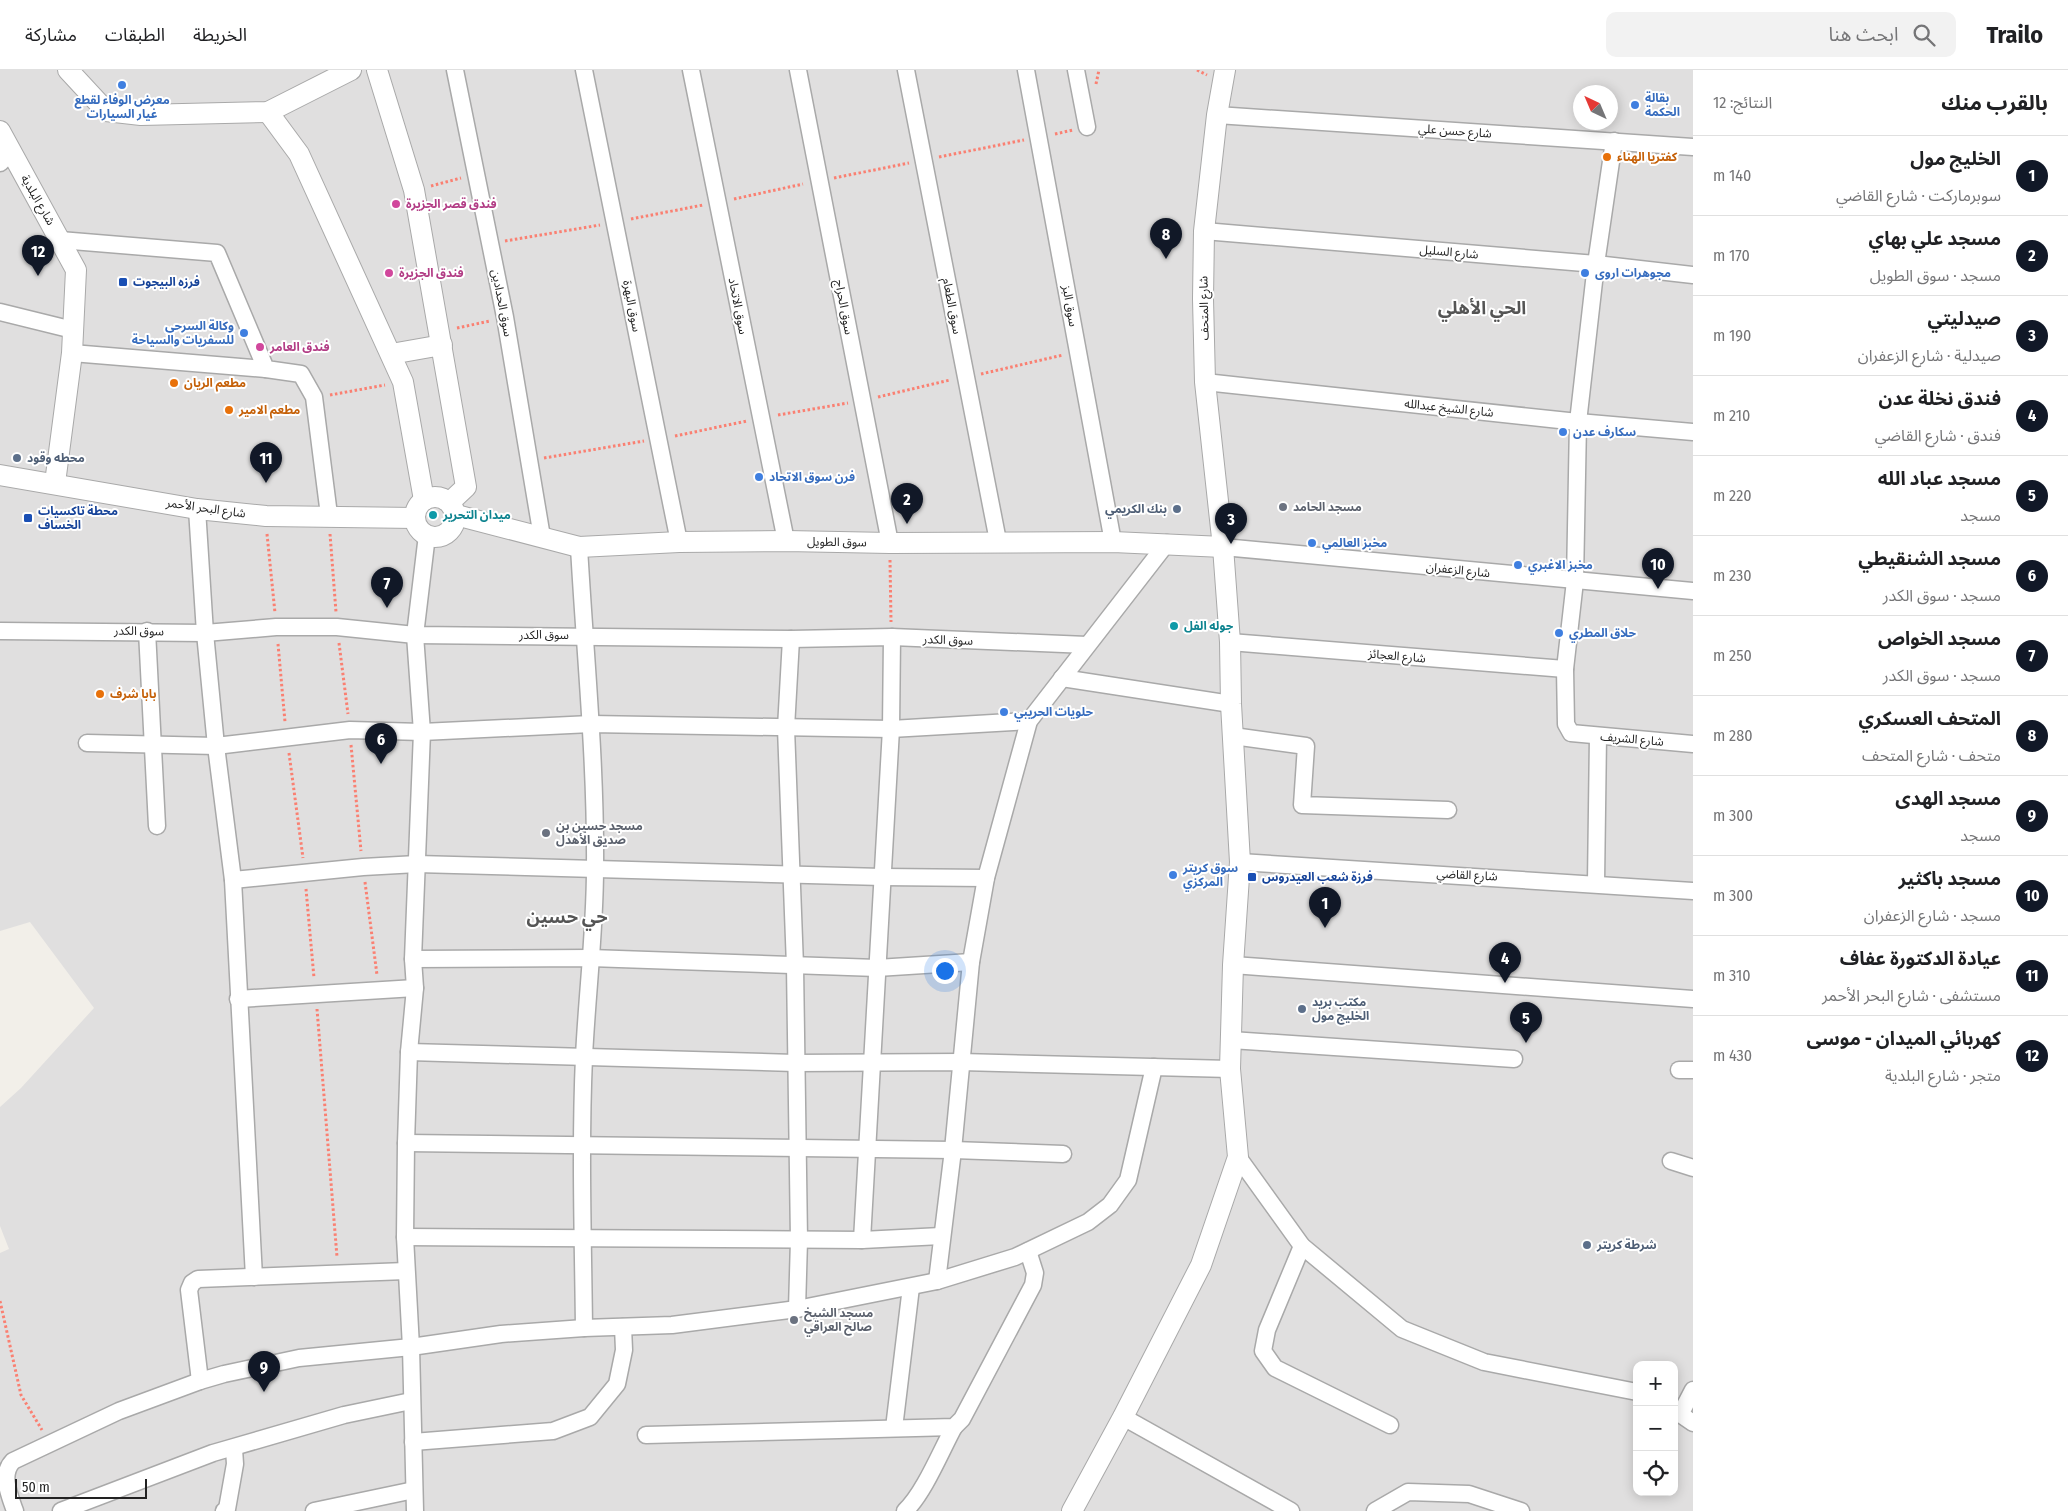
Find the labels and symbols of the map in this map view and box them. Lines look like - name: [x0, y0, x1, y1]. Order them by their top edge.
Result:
- marker: معرض الوفاء لقطع غيار السيارات: [116, 79, 128, 91]
- north arrow: [1573, 85, 1618, 130]
- place label: بقالة الحكمة: [1645, 91, 1680, 119]
- place label: معرض الوفاء لقطع غيار السيارات: [74, 93, 170, 121]
- marker: بقالة الحكمة: [1629, 99, 1641, 111]
- street label: شارع حسن علي: [1418, 121, 1492, 143]
- place label: كفتريا الهناء: [1617, 150, 1678, 164]
- marker: كفتريا الهناء: [1601, 151, 1613, 163]
- street label: شارع البلدية: [16, 172, 58, 229]
- place label: فندق قصر الجزيرة: [406, 197, 497, 211]
- marker: فندق قصر الجزيرة: [390, 198, 402, 210]
- pin: 8: [1150, 218, 1182, 259]
- pin: 12: [22, 235, 54, 276]
- street label: شارع السليل: [1419, 242, 1479, 264]
- place label: فندق الجزيرة: [399, 266, 464, 280]
- place label: مجوهرات اروى: [1595, 266, 1671, 280]
- marker: فندق الجزيرة: [383, 267, 395, 279]
- marker: مجوهرات اروى: [1579, 267, 1591, 279]
- street label: سوق الحدادين: [489, 268, 515, 338]
- place label: فرزه البيجوت: [133, 275, 200, 289]
- marker: فرزه البيجوت: [117, 276, 129, 288]
- street label: سوق الاتحاد: [726, 276, 750, 336]
- street label: شارع المتحف: [1196, 276, 1214, 340]
- street label: سوق الطعام: [938, 277, 964, 336]
- street label: سوق الحراج: [830, 278, 856, 336]
- street label: سوق البهرة: [620, 279, 644, 333]
- street label: سوق البز: [1059, 283, 1081, 328]
- district label: الحي الأهلي: [1438, 297, 1526, 322]
- place label: وكالة السرحي للسفريات والسياحة: [132, 319, 234, 347]
- marker: وكالة السرحي للسفريات والسياحة: [238, 327, 250, 339]
- place label: فندق العامر: [269, 340, 330, 354]
- marker: فندق العامر: [254, 341, 266, 353]
- place label: مطعم الريان: [184, 376, 246, 392]
- marker: مطعم الريان: [168, 377, 180, 389]
- street label: شارع الشيخ عبدالله: [1404, 396, 1494, 422]
- place label: مطعم الامير: [238, 403, 300, 419]
- marker: مطعم الامير: [223, 404, 235, 416]
- place label: سكارف عدن: [1573, 425, 1636, 439]
- marker: سكارف عدن: [1557, 426, 1569, 438]
- pin: 11: [250, 442, 282, 483]
- place label: محطه وقود: [27, 451, 85, 465]
- marker: محطه وقود: [11, 452, 23, 464]
- place label: فرن سوق الاتحاد: [769, 470, 855, 484]
- marker: فرن سوق الاتحاد: [753, 471, 765, 483]
- pin: 2: [891, 483, 923, 524]
- street label: شارع البحر الأحمر: [164, 495, 247, 522]
- place label: مسجد الحامد: [1293, 500, 1362, 514]
- marker: مسجد الحامد: [1277, 501, 1289, 513]
- place label: بنك الكريمي: [1105, 502, 1167, 519]
- marker: بنك الكريمي: [1171, 503, 1183, 515]
- pin: 3: [1215, 503, 1247, 544]
- place label: محطة تاكسيات الخساف: [38, 504, 118, 532]
- place label: ميدان التحرير: [442, 508, 511, 522]
- marker: ميدان التحرير: [427, 509, 439, 521]
- marker: محطة تاكسيات الخساف: [22, 512, 34, 524]
- street label: سوق الطويل: [807, 534, 867, 550]
- place label: مخبز العالمي: [1322, 536, 1387, 553]
- marker: مخبز العالمي: [1306, 537, 1318, 549]
- pin: 10: [1642, 548, 1674, 589]
- place label: مخبز الاغبري: [1528, 558, 1593, 575]
- marker: مخبز الاغبري: [1512, 559, 1524, 571]
- street label: شارع الزعفران: [1425, 560, 1491, 582]
- pin: 7: [371, 567, 403, 608]
- place label: جوله الفل: [1184, 619, 1234, 633]
- marker: جوله الفل: [1168, 620, 1180, 632]
- street label: سوق الكدر: [113, 624, 164, 638]
- place label: حلاق المطري: [1569, 626, 1636, 643]
- marker: حلاق المطري: [1553, 627, 1565, 639]
- street label: سوق الكدر: [518, 628, 569, 642]
- street label: سوق الكدر: [922, 632, 973, 648]
- street label: شارع العجائز: [1367, 646, 1426, 667]
- place label: بابا شرف: [110, 687, 157, 701]
- marker: بابا شرف: [94, 688, 106, 700]
- place label: حلويات الحريبي: [1014, 705, 1094, 722]
- marker: حلويات الحريبي: [998, 706, 1010, 718]
- pin: 6: [365, 723, 397, 764]
- street label: شارع الشريف: [1600, 729, 1664, 751]
- place label: مسجد حسين بن صديق الأهدل: [556, 819, 643, 847]
- marker: مسجد حسين بن صديق الأهدل: [540, 827, 552, 839]
- place label: سوق كريتر المركزي: [1182, 861, 1238, 892]
- street label: شارع القاضي: [1436, 866, 1498, 886]
- marker: سوق كريتر المركزي: [1167, 869, 1179, 881]
- place label: فرزة شعب العيدروس: [1262, 870, 1373, 884]
- marker: فرزة شعب العيدروس: [1246, 871, 1258, 883]
- pin: 1: [1309, 887, 1341, 928]
- district label: حي حسين: [527, 906, 607, 931]
- pin: 4: [1489, 942, 1521, 983]
- your location: [932, 958, 958, 984]
- place label: مكتب بريد الخليج مول: [1312, 995, 1369, 1025]
- pin: 5: [1510, 1002, 1542, 1043]
- marker: مكتب بريد الخليج مول: [1296, 1003, 1308, 1015]
- place label: شرطة كريتر: [1596, 1238, 1657, 1252]
- marker: شرطة كريتر: [1581, 1239, 1593, 1251]
- place label: مسجد الشيخ صالح العراقي: [804, 1306, 873, 1337]
- marker: مسجد الشيخ صالح العراقي: [788, 1314, 800, 1326]
- pin: 9: [248, 1351, 280, 1392]
- scale bar: [15, 1476, 148, 1499]

